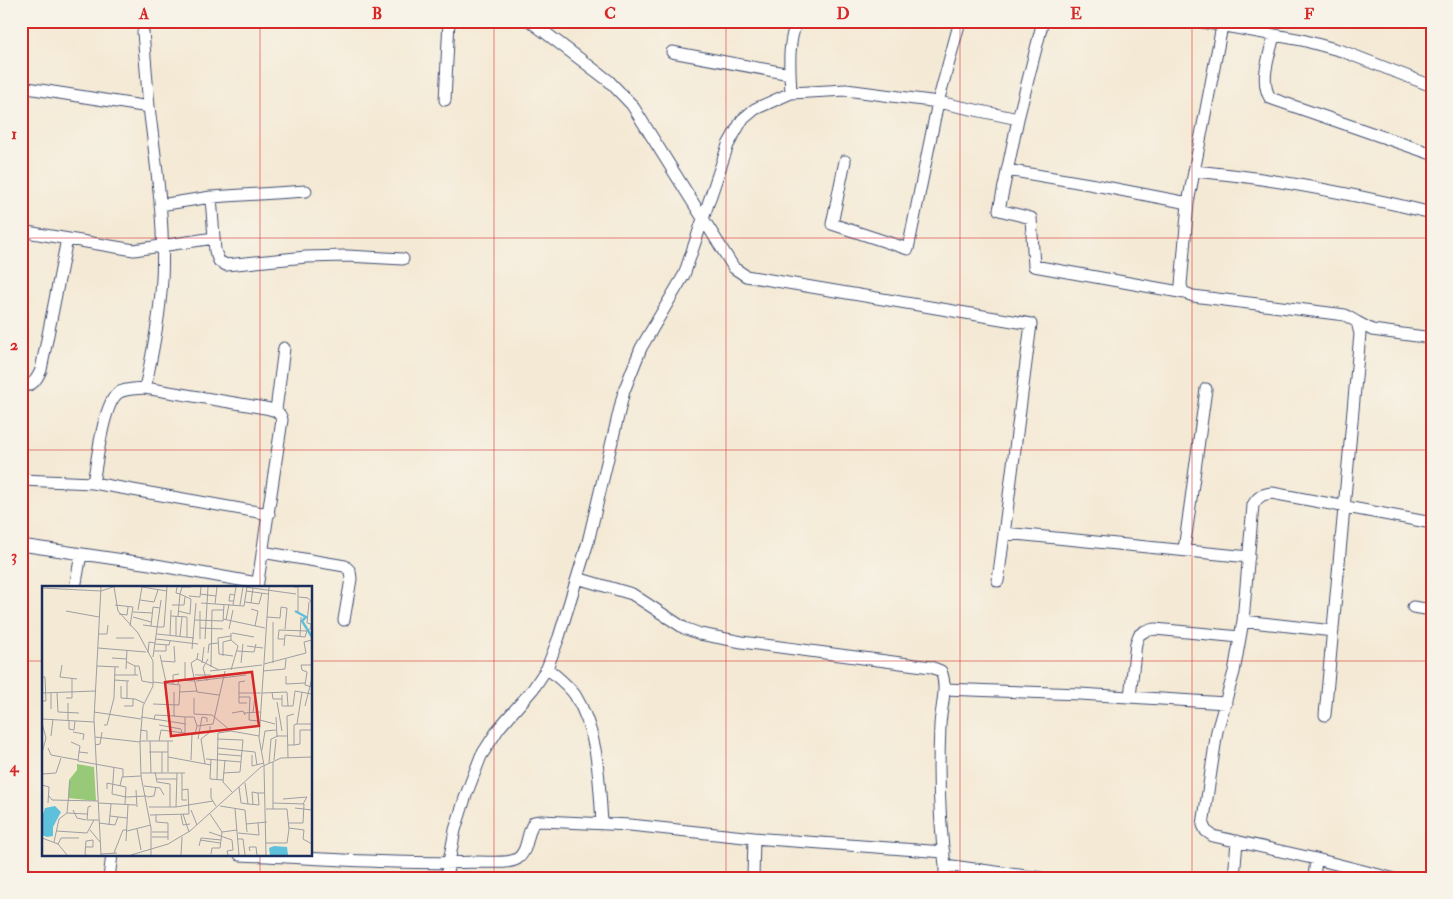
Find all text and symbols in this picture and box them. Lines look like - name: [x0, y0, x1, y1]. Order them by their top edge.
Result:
- text: A: [138, 4, 150, 24]
- text: B: [372, 4, 382, 24]
- text: C: [604, 4, 616, 24]
- text: D: [836, 4, 850, 24]
- text: E: [1070, 4, 1082, 24]
- text: F: [1304, 4, 1314, 24]
- text: 1: [11, 124, 17, 144]
- text: 2: [10, 335, 18, 355]
- text: 3: [11, 546, 17, 566]
- inset map: [42, 586, 312, 856]
- text: 4: [9, 757, 20, 777]

